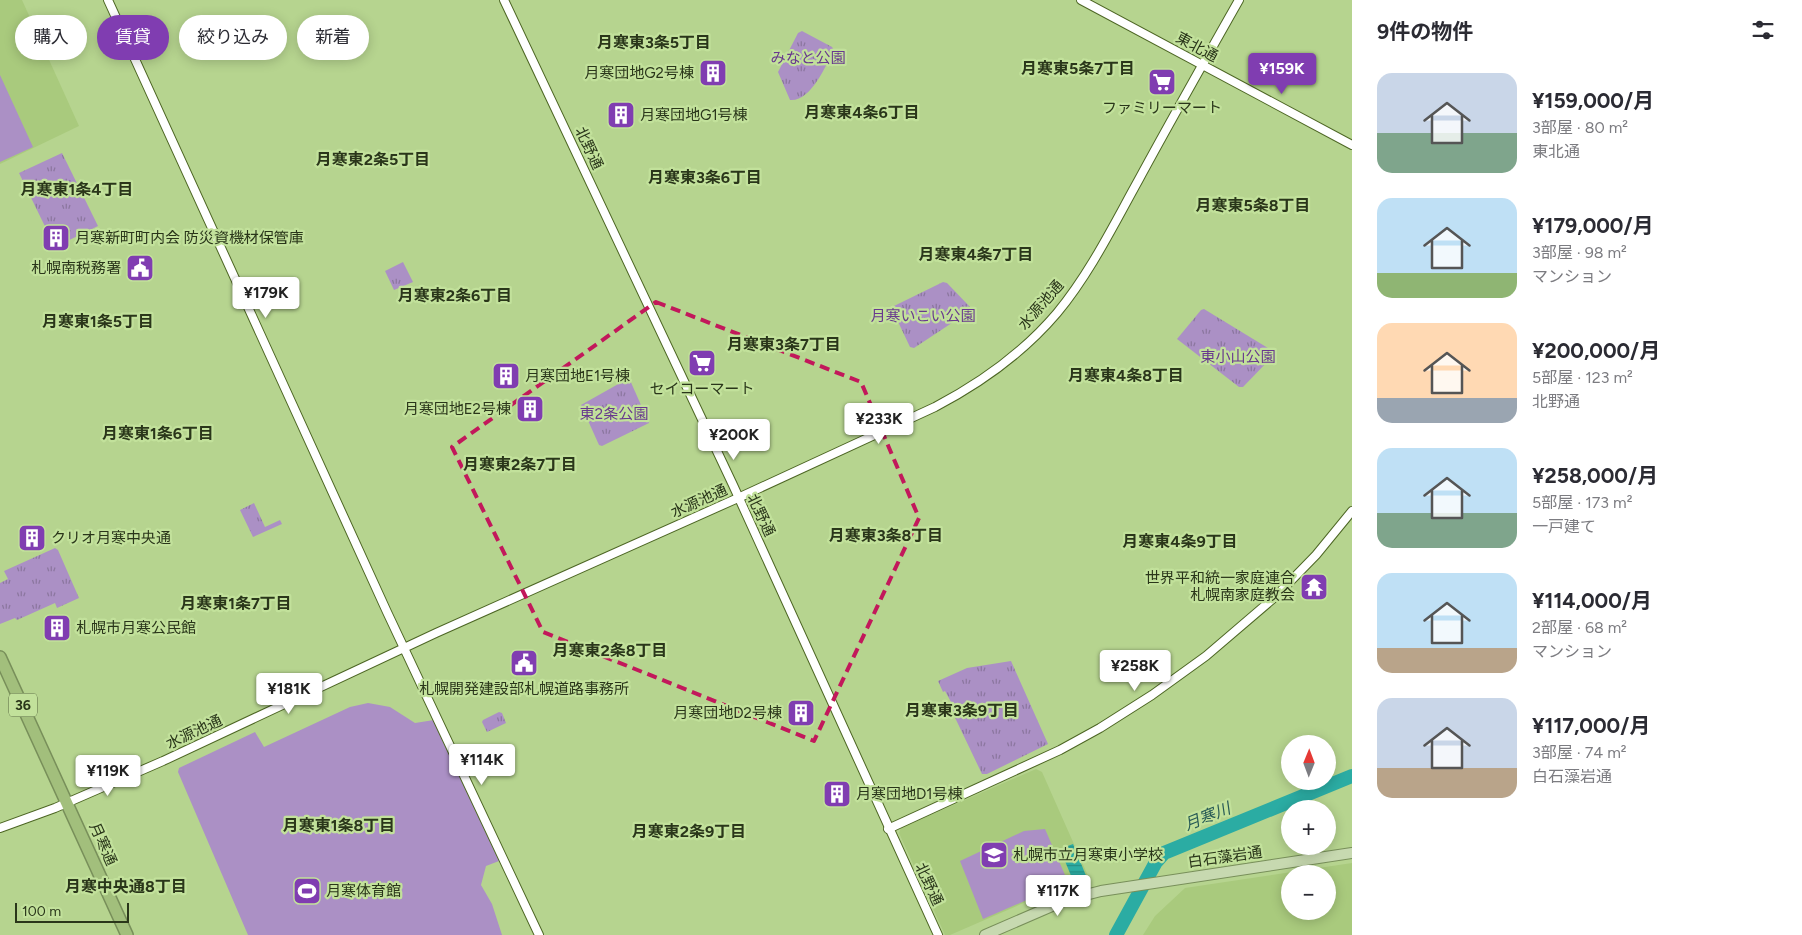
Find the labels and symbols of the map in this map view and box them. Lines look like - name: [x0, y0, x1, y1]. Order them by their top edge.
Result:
- street label: 東北通: [1173, 28, 1221, 66]
- district label: 月寒東3条5丁目: [597, 33, 711, 52]
- park label: みなと公園: [770, 49, 846, 67]
- pin: ¥159K: [1247, 52, 1317, 95]
- building icon: 月寒団地G2号棟: [698, 58, 728, 88]
- district label: 月寒東5条7丁目: [1021, 59, 1135, 78]
- place label: 月寒団地G2号棟: [584, 64, 694, 82]
- supermarket icon: ファミリーマート: [1147, 67, 1177, 97]
- place label: ファミリーマート: [1102, 99, 1222, 117]
- building icon: 月寒団地G1号棟: [606, 100, 636, 130]
- district label: 月寒東4条6丁目: [804, 103, 920, 122]
- place label: 月寒団地G1号棟: [640, 106, 748, 124]
- street label: 北野通: [571, 124, 607, 172]
- district label: 月寒東2条5丁目: [316, 150, 430, 169]
- district label: 月寒東3条6丁目: [648, 168, 762, 187]
- district label: 月寒東1条4丁目: [21, 180, 133, 199]
- district label: 月寒東5条8丁目: [1195, 196, 1311, 215]
- building icon: 月寒新町町内会 防災資機材保管庫: [41, 223, 71, 253]
- place label: 月寒新町町内会 防災資機材保管庫: [75, 229, 304, 247]
- district label: 月寒東4条7丁目: [918, 245, 1034, 264]
- public building icon: 札幌南税務署: [125, 253, 155, 283]
- place label: 札幌南税務署: [31, 259, 121, 277]
- pin: ¥179K: [231, 276, 301, 319]
- street label: 水源池通: [1015, 276, 1067, 334]
- district label: 月寒東2条6丁目: [398, 286, 512, 305]
- park label: 月寒いこい公園: [870, 307, 976, 325]
- district label: 月寒東1条5丁目: [42, 312, 154, 331]
- district label: 月寒東3条7丁目: [727, 335, 841, 354]
- supermarket icon: セイコーマート: [687, 348, 717, 378]
- park label: 東小山公園: [1200, 348, 1276, 366]
- building icon: 月寒団地E1号棟: [491, 361, 521, 391]
- district label: 月寒東4条8丁目: [1068, 366, 1184, 385]
- place label: 月寒団地E1号棟: [525, 367, 630, 385]
- place label: セイコーマート: [649, 380, 755, 398]
- building icon: 月寒団地E2号棟: [515, 394, 545, 424]
- place label: 月寒団地E2号棟: [404, 400, 511, 418]
- pin: ¥233K: [844, 402, 914, 445]
- park label: 東2条公園: [580, 405, 648, 423]
- pin: ¥200K: [699, 418, 769, 461]
- district label: 月寒東1条6丁目: [102, 424, 214, 443]
- district label: 月寒東2条7丁目: [463, 455, 577, 474]
- street label: 水源池通: [668, 481, 730, 521]
- street label: 北野通: [743, 491, 779, 539]
- building icon: クリオ月寒中央通: [17, 523, 47, 553]
- district label: 月寒東3条8丁目: [829, 526, 943, 545]
- place label: クリオ月寒中央通: [51, 529, 171, 547]
- district label: 月寒東4条9丁目: [1122, 532, 1238, 551]
- place label: 世界平和統一家庭連合 札幌南家庭教会: [1145, 569, 1295, 604]
- temple icon: 世界平和統一家庭連合 札幌南家庭教会: [1299, 572, 1329, 602]
- district label: 月寒東1条7丁目: [180, 594, 292, 613]
- building icon: 札幌市月寒公民館: [42, 613, 72, 643]
- place label: 札幌市月寒公民館: [76, 619, 196, 637]
- district label: 月寒東2条8丁目: [552, 641, 668, 660]
- public building icon: 札幌開発建設部札幌道路事務所: [509, 648, 539, 678]
- pin: ¥258K: [1100, 650, 1170, 692]
- pin: ¥181K: [254, 672, 324, 715]
- place label: 札幌開発建設部札幌道路事務所: [419, 680, 629, 698]
- road number: 36: [9, 694, 37, 716]
- building icon: 月寒団地D2号棟: [786, 698, 816, 728]
- district label: 月寒東3条9丁目: [905, 701, 1019, 720]
- place label: 月寒団地D2号棟: [673, 704, 782, 722]
- street label: 水源池通: [163, 711, 225, 753]
- north arrow: [1281, 735, 1336, 790]
- pin: ¥114K: [447, 744, 517, 786]
- pin: ¥119K: [73, 754, 143, 797]
- building icon: 月寒団地D1号棟: [822, 779, 852, 809]
- place label: 月寒団地D1号棟: [856, 785, 963, 803]
- water label: 月寒川: [1181, 798, 1235, 834]
- district label: 月寒東1条8丁目: [283, 816, 395, 835]
- street label: 月寒通: [86, 820, 120, 868]
- district label: 月寒東2条9丁目: [632, 822, 746, 841]
- school or university icon: 札幌市立月寒東小学校: [979, 840, 1009, 870]
- street label: 白石藻岩通: [1187, 843, 1263, 871]
- place label: 札幌市立月寒東小学校: [1013, 846, 1163, 864]
- street label: 北野通: [911, 860, 947, 908]
- pin: ¥117K: [1023, 874, 1093, 917]
- sports icon: 月寒体育館: [292, 876, 322, 906]
- district label: 月寒中央通8丁目: [65, 877, 187, 896]
- place label: 月寒体育館: [326, 882, 401, 900]
- scale bar: [15, 900, 129, 923]

